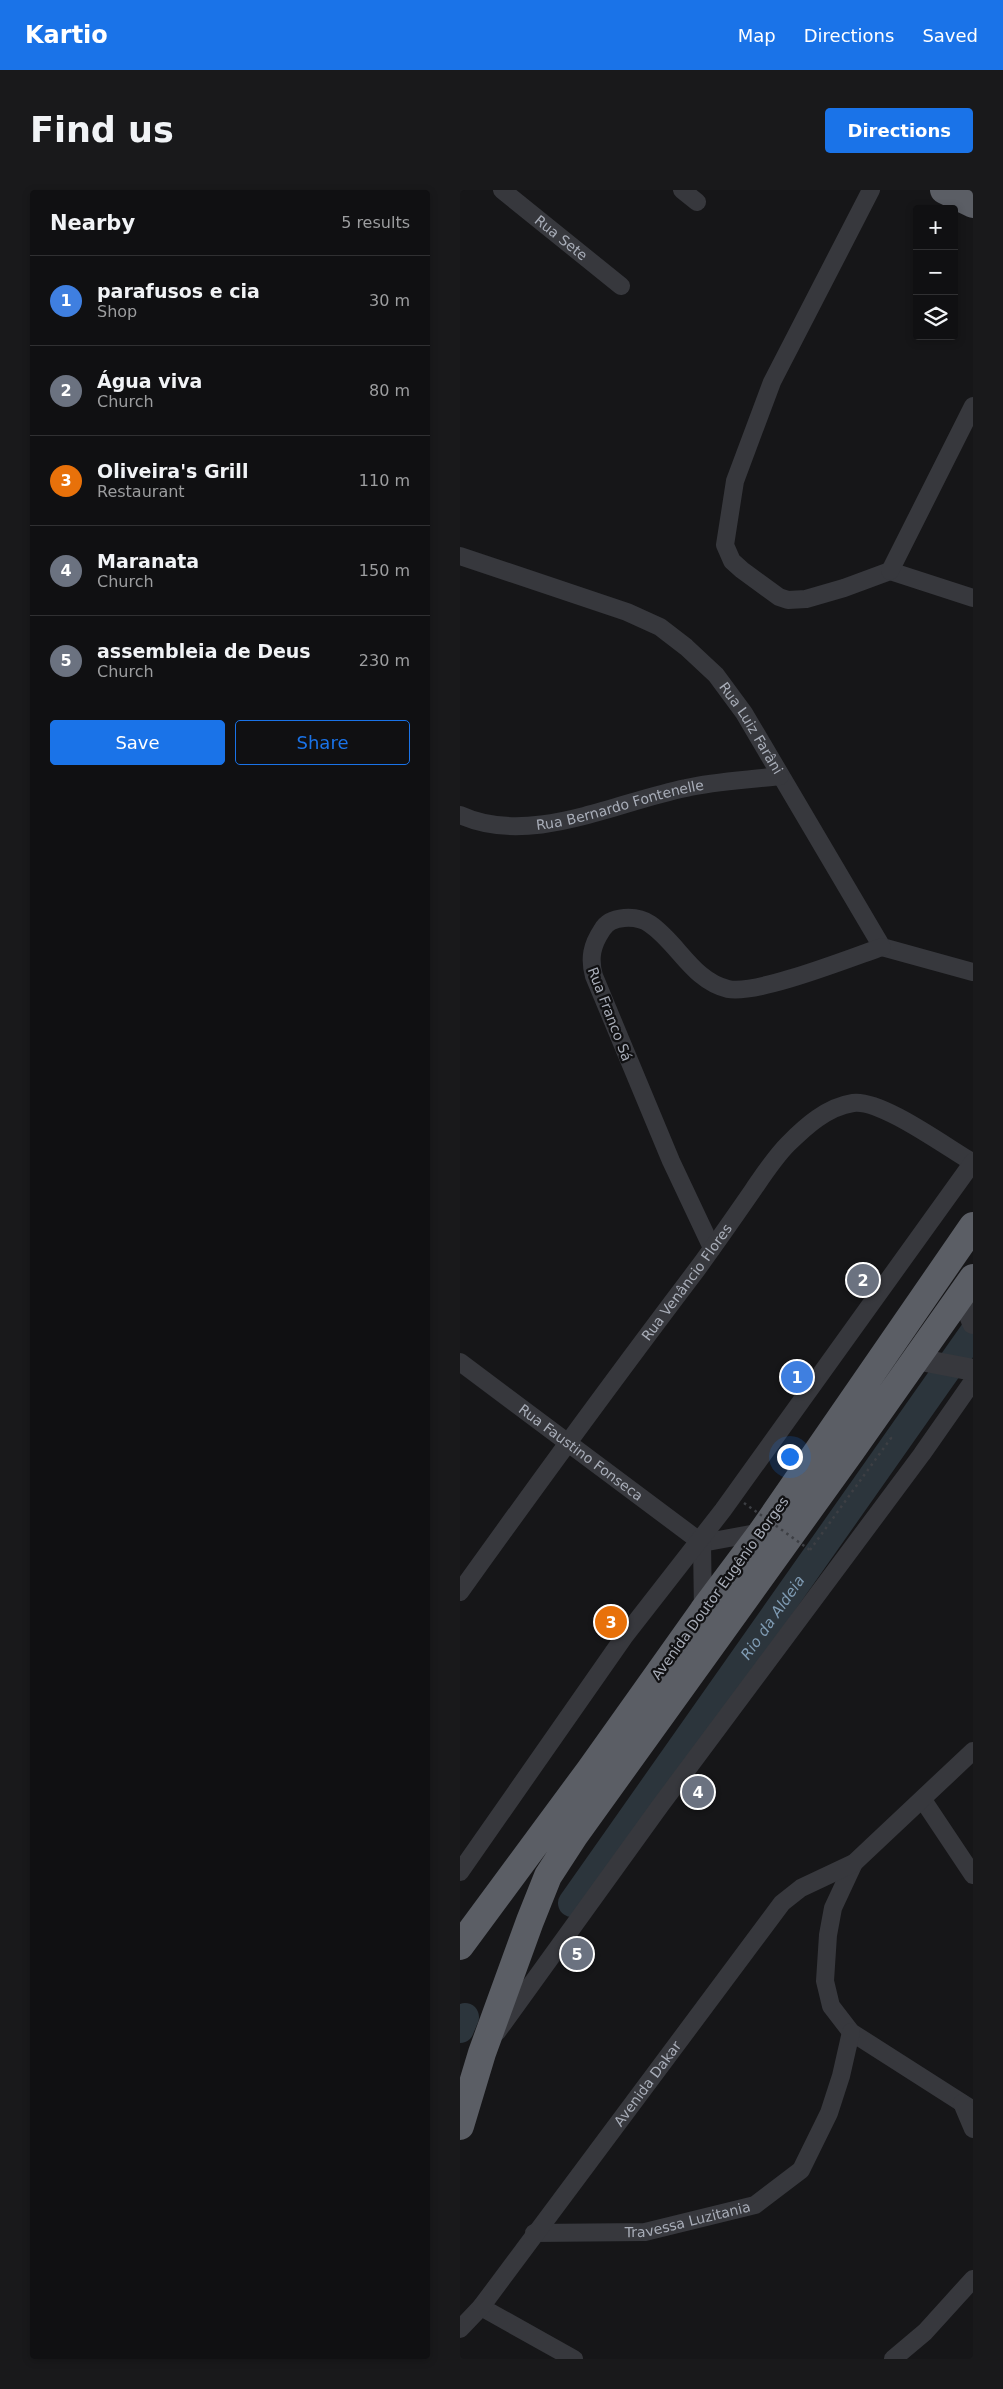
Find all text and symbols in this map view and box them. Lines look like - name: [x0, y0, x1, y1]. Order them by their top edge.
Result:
- text: Kartio: [25, 21, 108, 49]
- text: Map: [738, 25, 776, 46]
- text: Directions: [804, 25, 894, 46]
- text: Saved: [922, 25, 978, 46]
- button: Directions: [825, 108, 973, 153]
- text: Find us: [30, 110, 174, 150]
- map controls: [913, 205, 958, 340]
- button: +: [913, 205, 958, 250]
- text: Nearby: [50, 211, 135, 235]
- street label: Rua Sete: [532, 212, 591, 264]
- text: 5 results: [341, 213, 410, 232]
- button: −: [913, 250, 958, 295]
- text: parafusos e cia: [97, 280, 260, 302]
- text: 1: [60, 291, 72, 310]
- text: 30 m: [369, 291, 410, 310]
- button: layers: [913, 295, 958, 340]
- text: Shop: [97, 302, 137, 321]
- text: Água viva: [97, 370, 202, 392]
- text: 2: [60, 381, 72, 400]
- text: 80 m: [369, 381, 410, 400]
- text: Church: [97, 392, 154, 411]
- text: Oliveira's Grill: [97, 460, 248, 482]
- text: 3: [60, 471, 72, 490]
- text: 110 m: [359, 471, 410, 490]
- text: Restaurant: [97, 482, 185, 501]
- text: Maranata: [97, 550, 199, 572]
- text: 4: [60, 561, 72, 580]
- text: 150 m: [359, 561, 410, 580]
- text: Church: [97, 572, 154, 591]
- text: assembleia de Deus: [97, 640, 311, 662]
- text: 5: [60, 651, 72, 670]
- text: 230 m: [359, 651, 410, 670]
- text: Church: [97, 662, 154, 681]
- street label: Rua Luiz Farâni: [716, 679, 786, 777]
- button: Save: [50, 720, 225, 765]
- button: Share: [235, 720, 410, 765]
- street label: Rua Bernardo Fontenelle: [535, 777, 705, 833]
- street label: Rua Franco Sá: [585, 965, 635, 1063]
- street label: Rua Venâncio Flores: [638, 1221, 735, 1344]
- pin: 2: [847, 1261, 879, 1299]
- pin: 1: [781, 1358, 813, 1396]
- street label: Rua Faustino Fonseca: [516, 1401, 646, 1504]
- your location: [777, 1444, 803, 1470]
- street label: Avenida Doutor Eugênio Borges: [648, 1493, 792, 1683]
- water label: Rio da Aldeia: [737, 1572, 809, 1663]
- pin: 3: [595, 1603, 627, 1641]
- pin: 4: [682, 1773, 714, 1811]
- pin: 5: [561, 1935, 593, 1973]
- street label: Avenida Dakar: [611, 2038, 684, 2129]
- street label: Travessa Luzitania: [624, 2198, 752, 2240]

